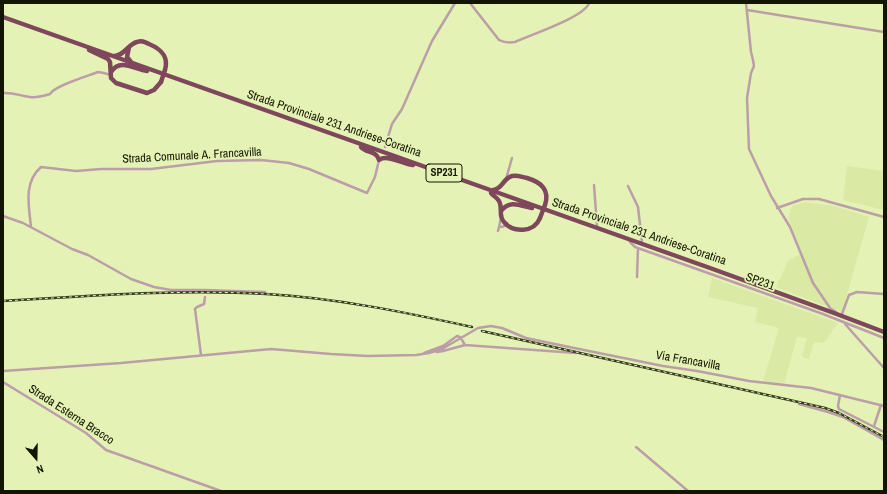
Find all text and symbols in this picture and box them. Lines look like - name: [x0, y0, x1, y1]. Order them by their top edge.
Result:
- street label: Strada Provinciale 231 Andriese-Coratina: [245, 87, 423, 161]
- street label: Strada Comunale A. Francavilla: [122, 145, 262, 167]
- road number: SP231: [426, 164, 462, 182]
- street label: Strada Provinciale 231 Andriese-Coratina: [550, 195, 728, 269]
- street label: SP231: [744, 270, 776, 294]
- street label: Via Francavilla: [655, 348, 721, 374]
- street label: Strada Esterna Bracco: [26, 382, 116, 448]
- north arrow: [16, 438, 56, 478]
- text: N: [35, 462, 46, 477]

